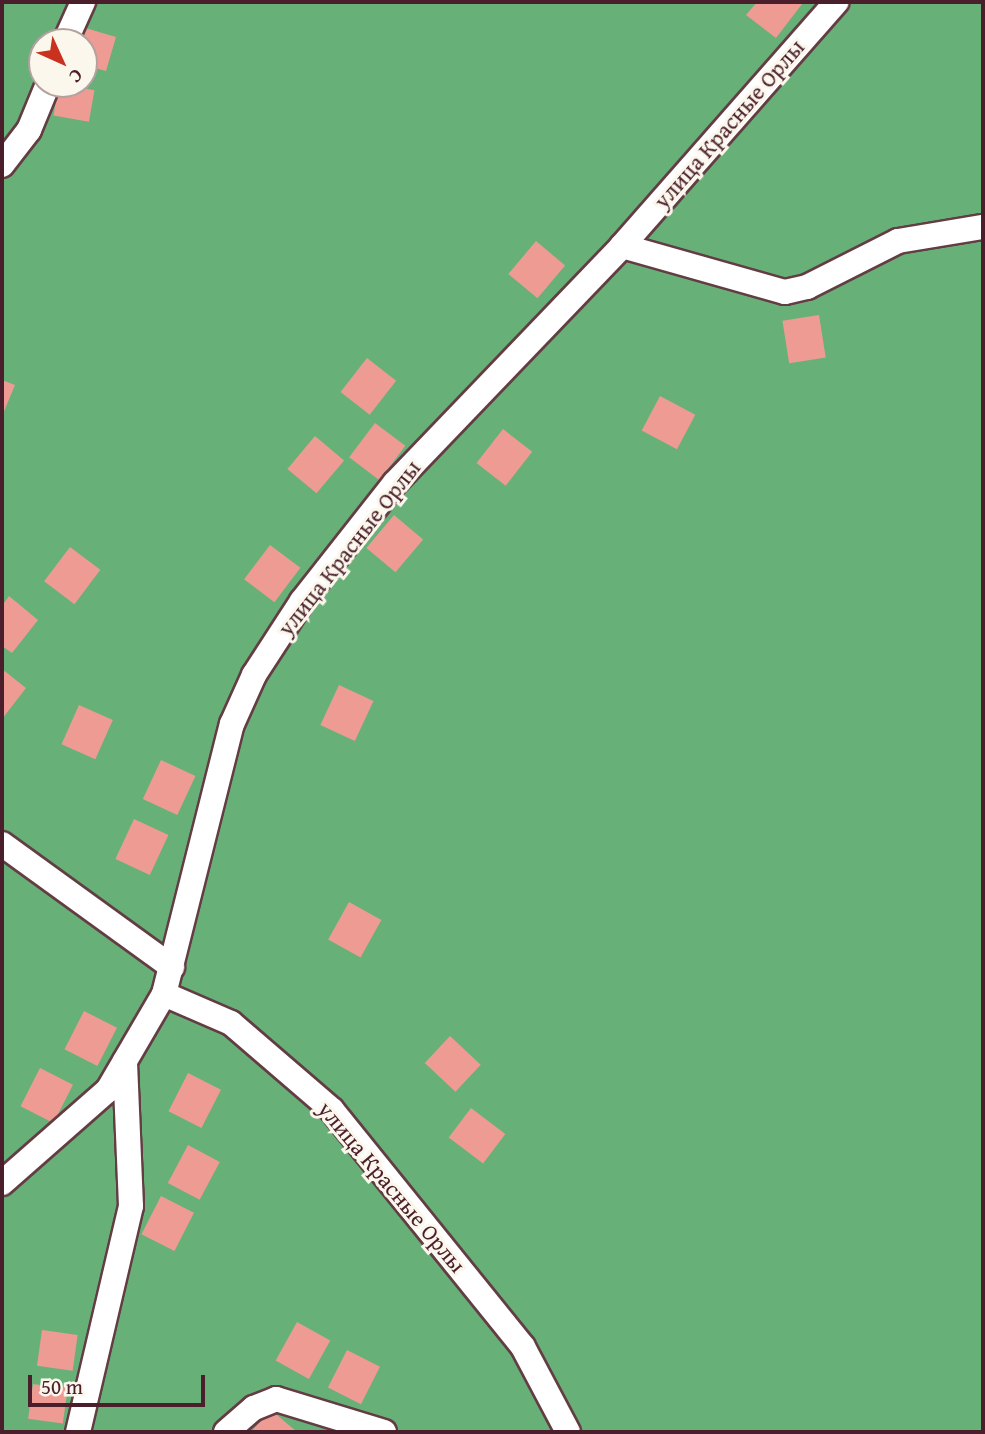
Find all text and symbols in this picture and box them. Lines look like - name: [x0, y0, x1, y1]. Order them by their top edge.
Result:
- north arrow: [28, 28, 98, 98]
- street label: улица Красные Орлы: [648, 34, 810, 214]
- text: С: [63, 63, 90, 90]
- street label: улица Красные Орлы: [272, 455, 426, 641]
- street label: улица Красные Орлы: [312, 1096, 472, 1278]
- scale bar: [32, 1360, 208, 1404]
- text: 50 m: [41, 1371, 83, 1402]

